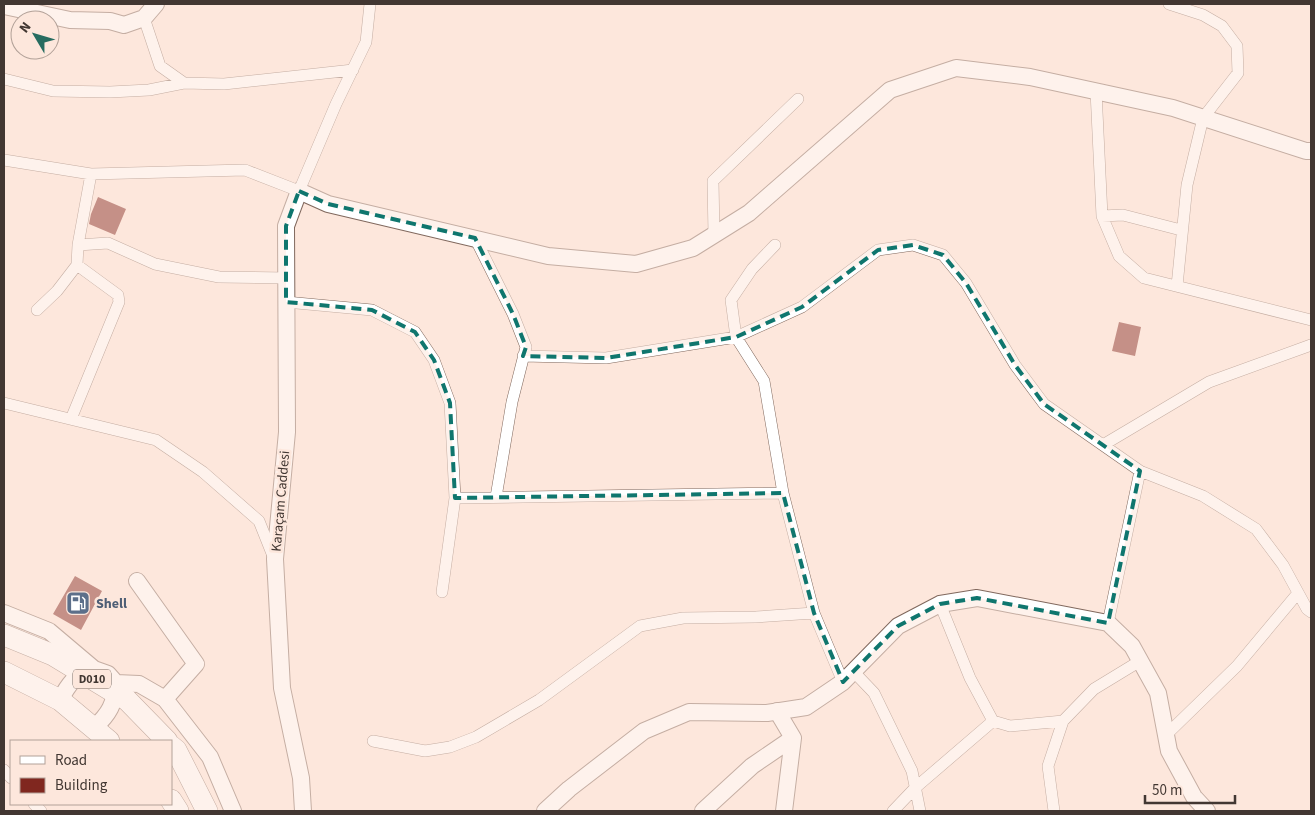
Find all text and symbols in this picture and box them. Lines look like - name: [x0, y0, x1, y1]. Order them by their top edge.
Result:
- north arrow: [10, 10, 60, 60]
- text: N: [15, 18, 36, 37]
- street label: Karaçam Caddesi: [267, 450, 295, 552]
- fuel station icon: Shell: [65, 590, 91, 616]
- place label: Shell: [96, 594, 127, 614]
- road number: D010: [73, 670, 111, 689]
- legend: [10, 740, 172, 805]
- text: Road: [55, 750, 87, 771]
- scale bar: [1145, 772, 1235, 804]
- text: Building: [55, 775, 108, 796]
- text: 50 m: [1152, 780, 1182, 801]

